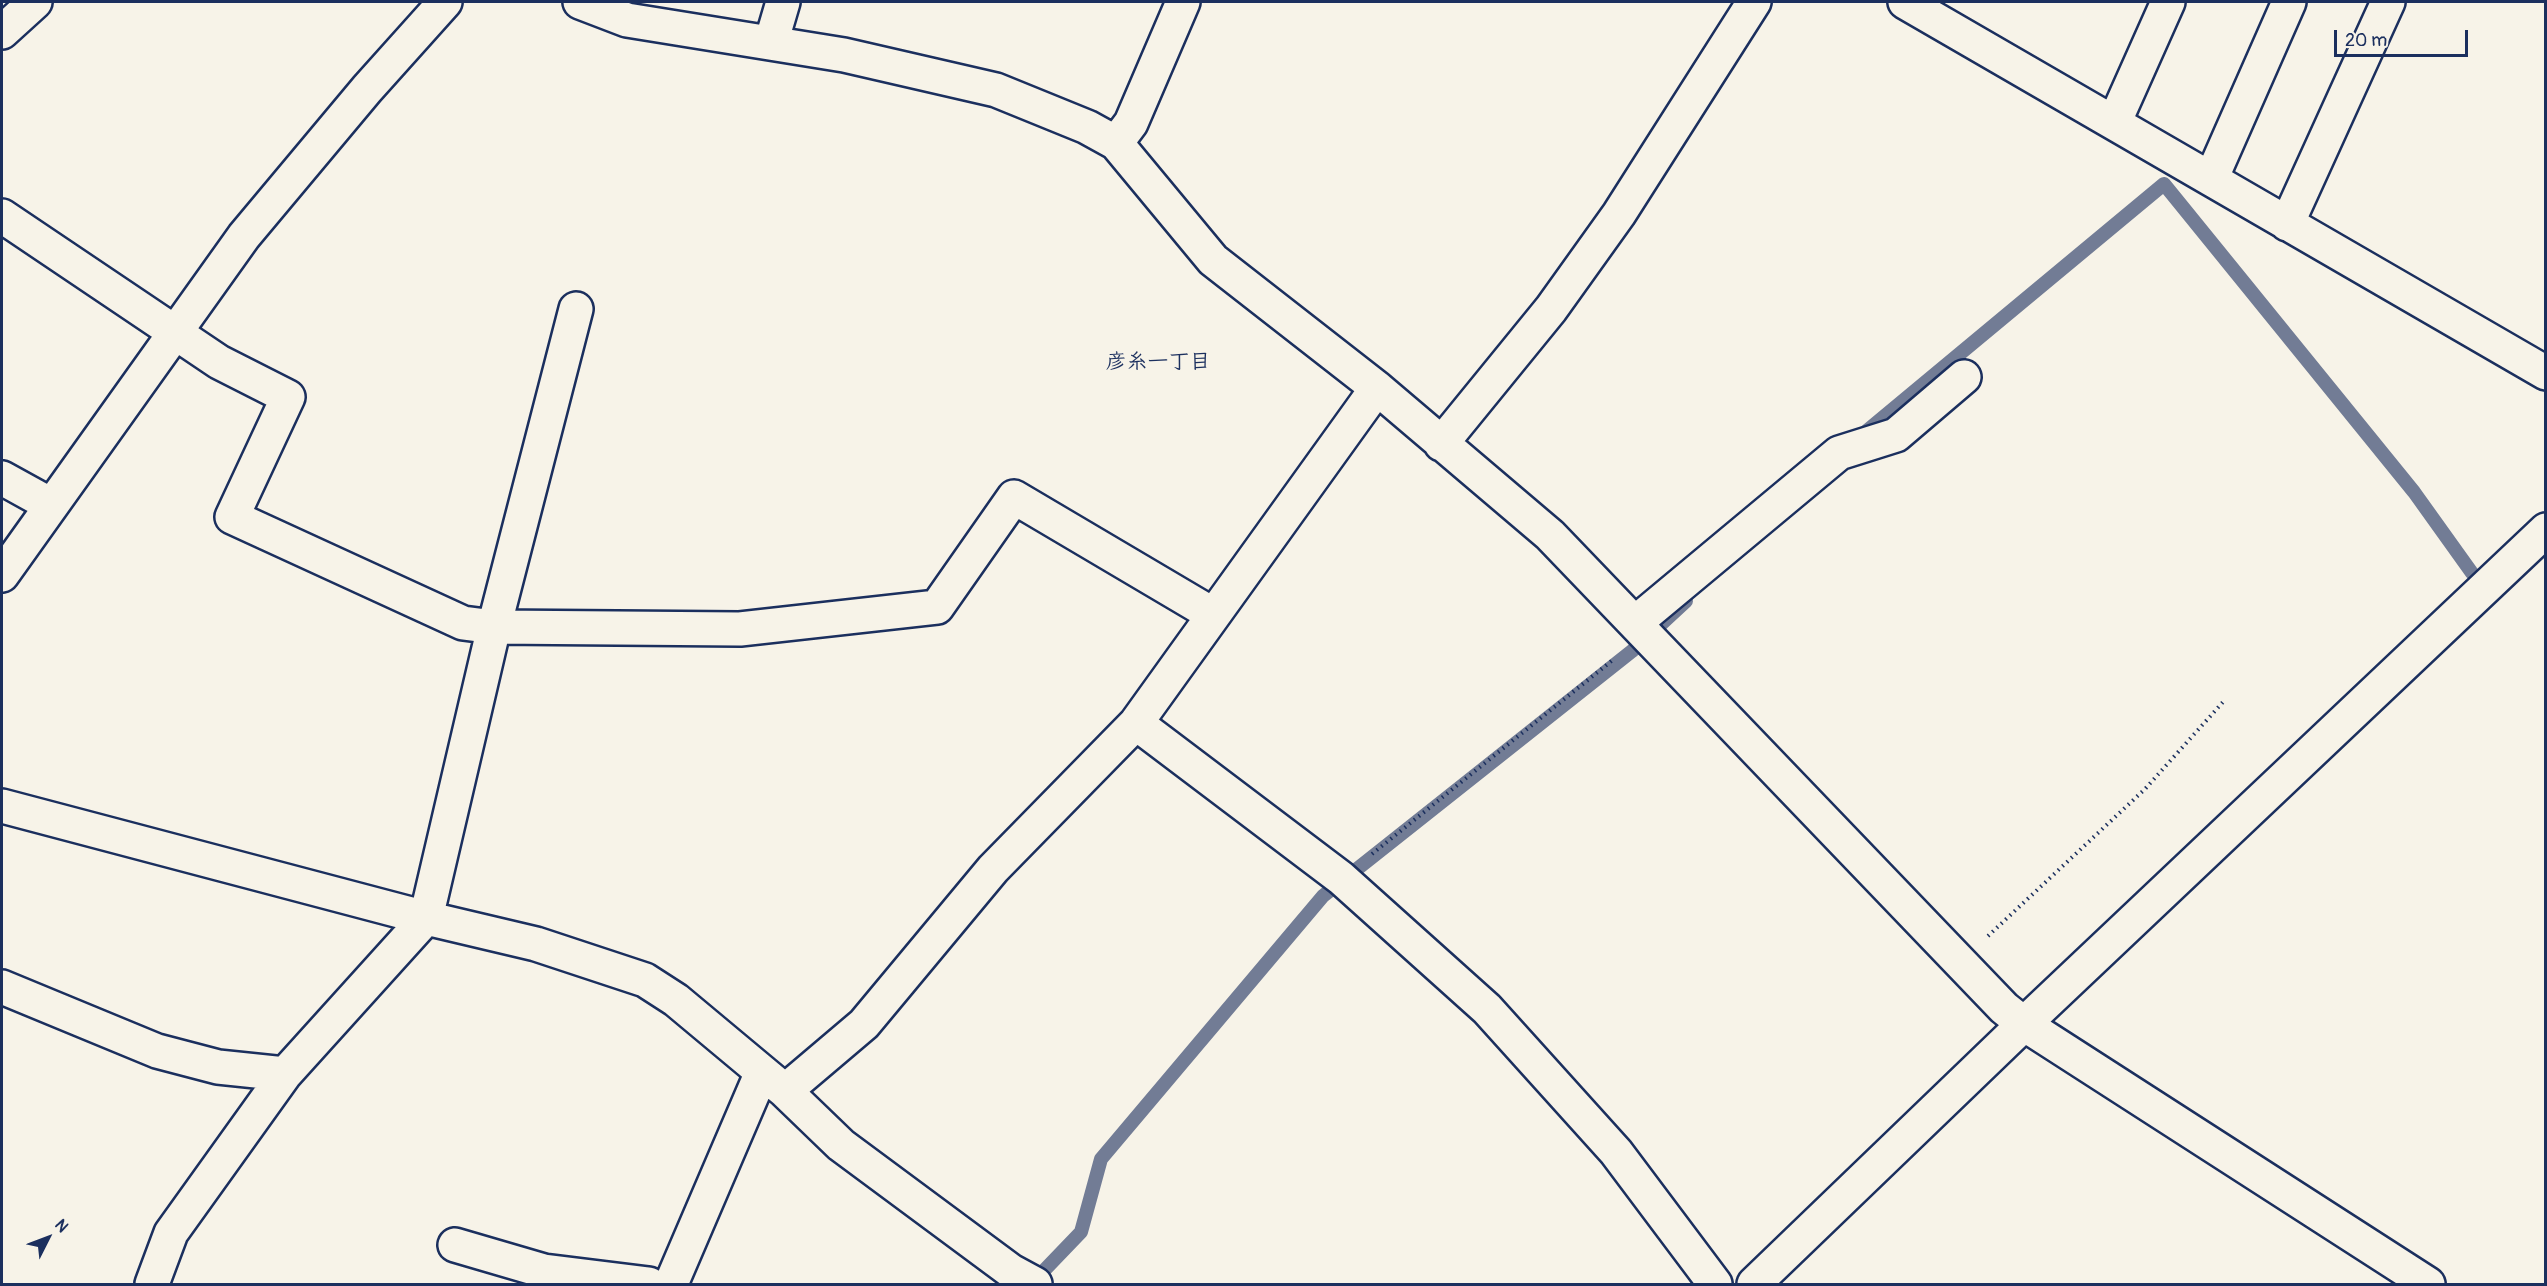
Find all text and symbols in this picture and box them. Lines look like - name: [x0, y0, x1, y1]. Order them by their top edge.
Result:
- scale bar: [2337, 18, 2470, 56]
- text: 20 m: [2345, 29, 2387, 52]
- district label: 彦糸一丁目: [1106, 350, 1210, 376]
- north arrow: [18, 1208, 78, 1268]
- text: N: [50, 1215, 72, 1237]

